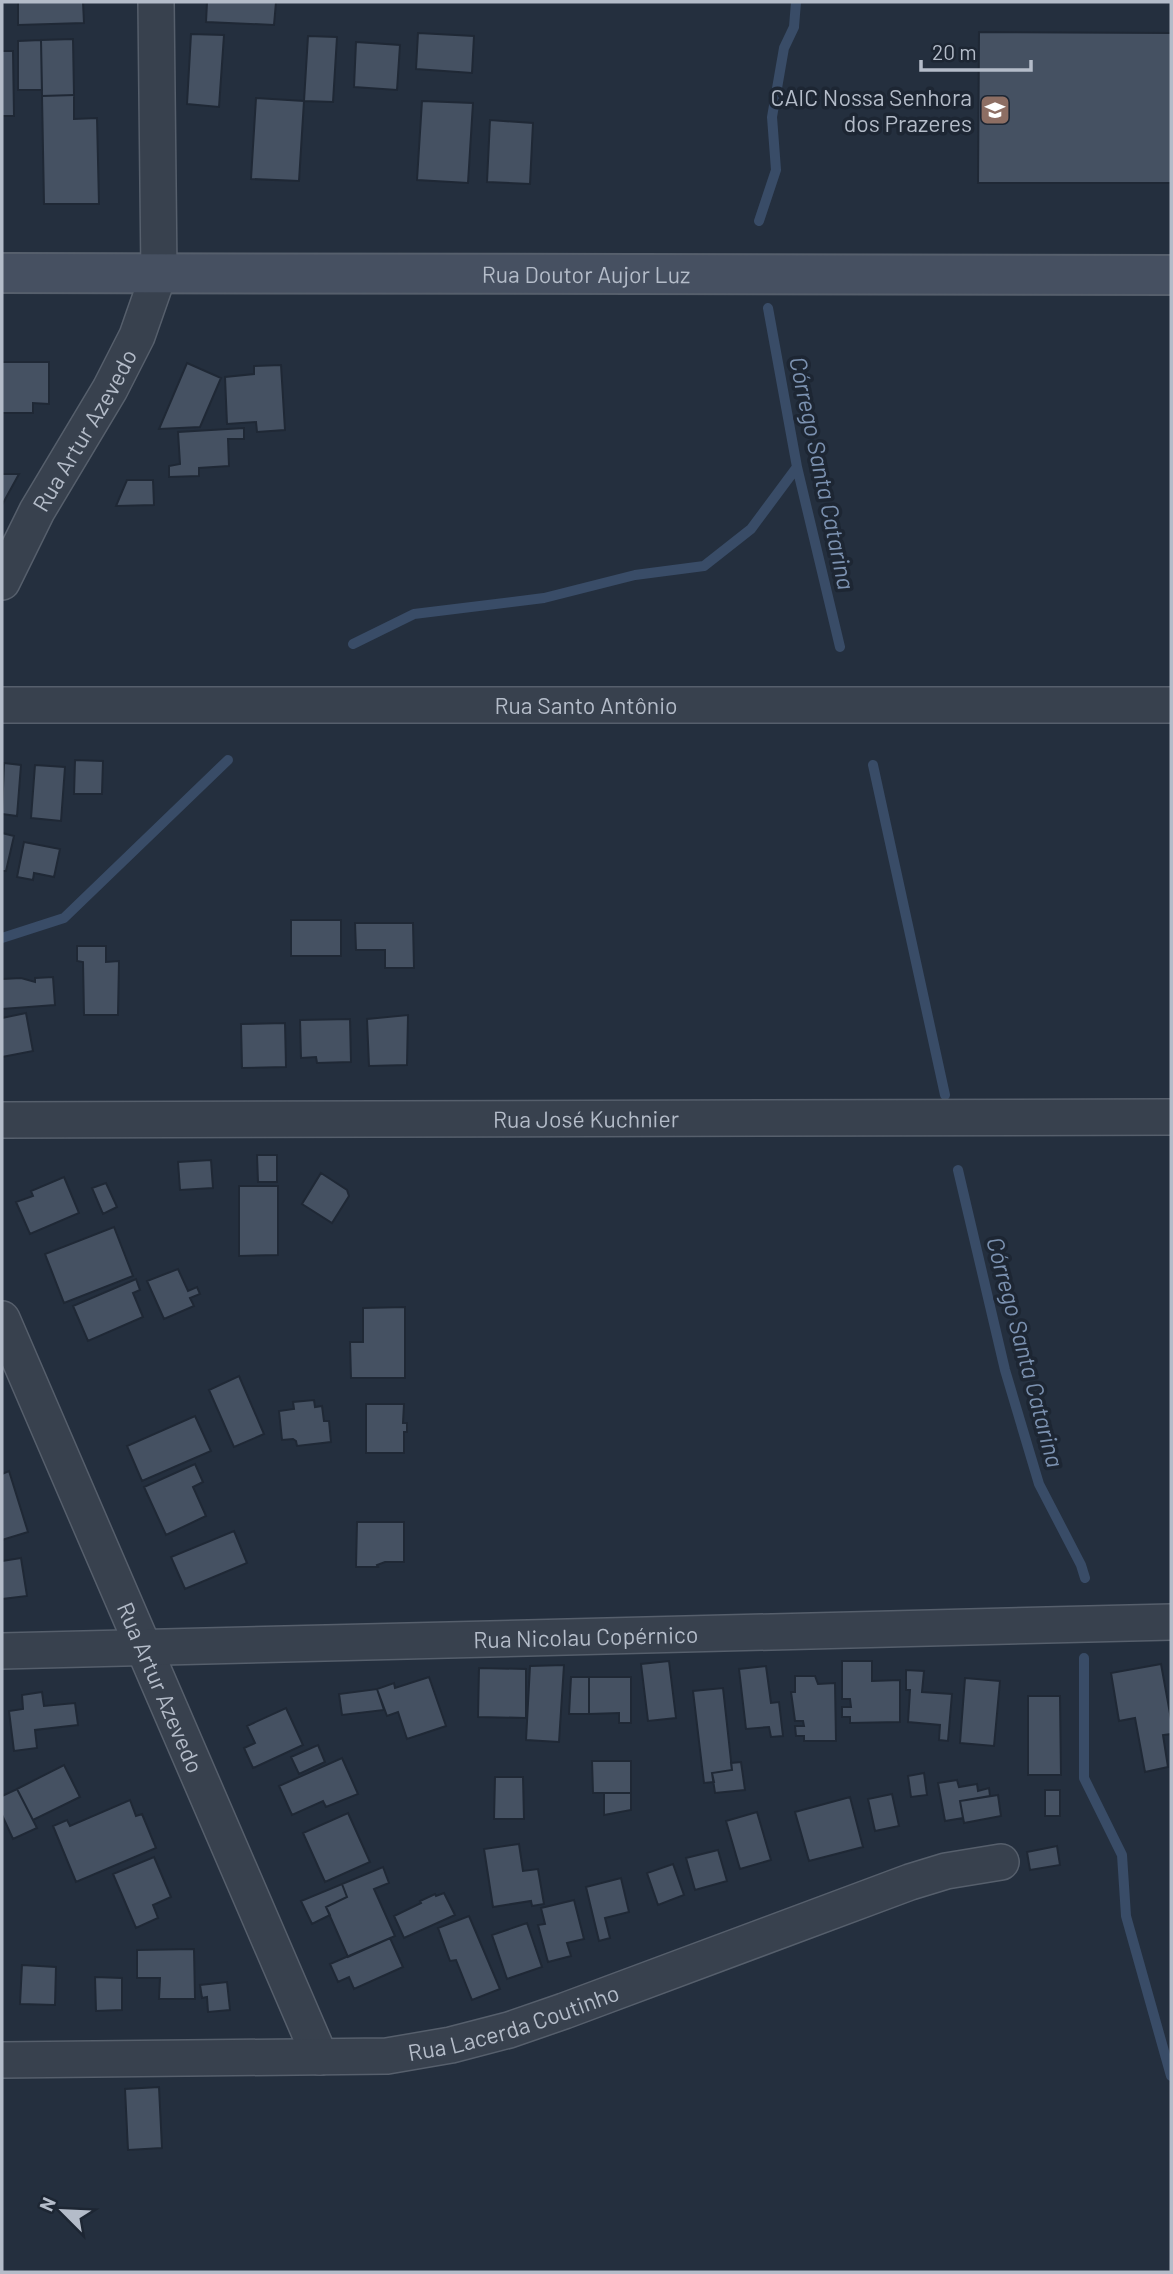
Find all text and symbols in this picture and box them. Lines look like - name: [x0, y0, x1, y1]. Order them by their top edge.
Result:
- scale bar: [921, 28, 1031, 72]
- text: 20 m: [932, 39, 977, 64]
- place label: CAIC Nossa Senhora dos Prazeres: [770, 83, 972, 137]
- school or university icon: CAIC Nossa Senhora dos Prazeres: [978, 93, 1012, 127]
- street label: Rua Doutor Aujor Luz: [482, 260, 690, 288]
- street label: Rua Artur Azevedo: [26, 344, 142, 516]
- water label: Córrego Santa Catarina: [784, 354, 862, 592]
- street label: Rua Santo Antônio: [494, 691, 678, 719]
- street label: Rua José Kuchnier: [493, 1104, 680, 1133]
- water label: Córrego Santa Catarina: [981, 1234, 1071, 1470]
- street label: Rua Artur Azevedo: [112, 1598, 210, 1777]
- street label: Rua Nicolau Copérnico: [473, 1620, 699, 1653]
- street label: Rua Lacerda Coutinho: [406, 1978, 623, 2066]
- north arrow: [28, 2176, 98, 2246]
- text: N: [34, 2193, 60, 2214]

